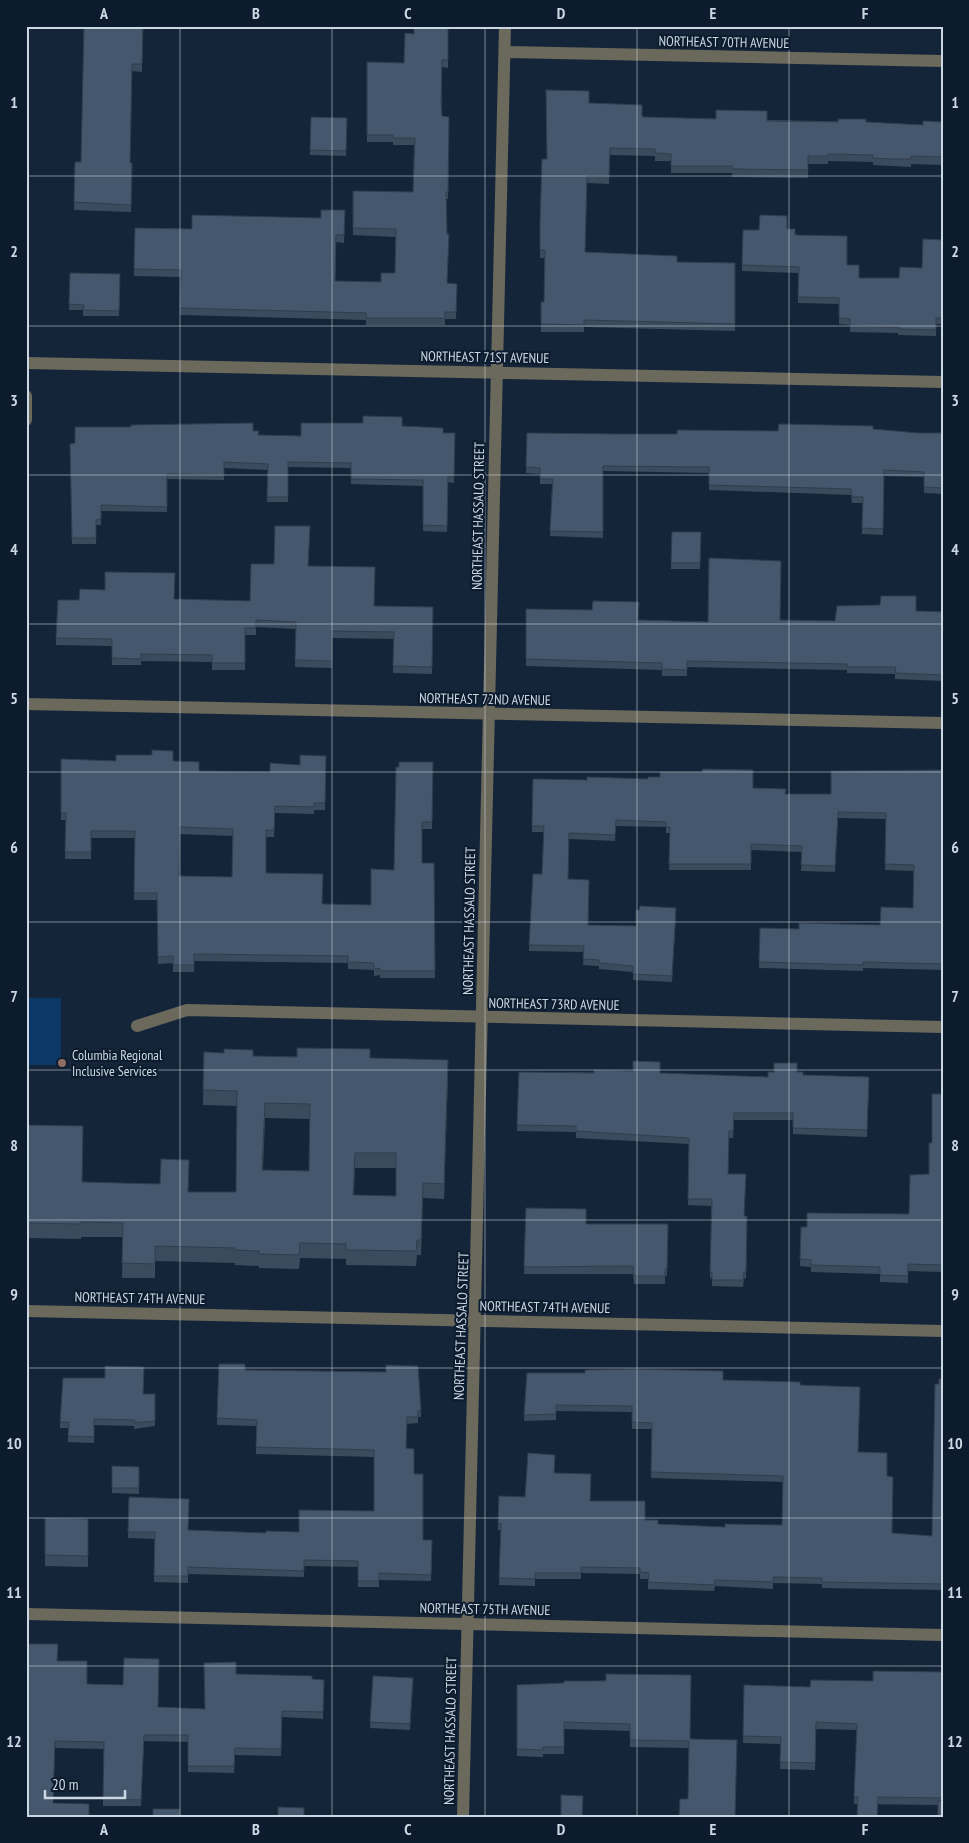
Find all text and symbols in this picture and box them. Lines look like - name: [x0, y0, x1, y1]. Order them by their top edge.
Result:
- text: A: [99, 3, 109, 23]
- text: B: [252, 3, 260, 23]
- text: C: [404, 3, 412, 23]
- text: D: [557, 3, 566, 23]
- text: E: [710, 3, 717, 23]
- text: F: [862, 3, 869, 23]
- street label: NORTHEAST 70TH AVENUE: [658, 32, 790, 52]
- text: 1: [10, 92, 18, 112]
- text: 1: [951, 92, 959, 112]
- text: 2: [10, 241, 18, 261]
- text: 2: [951, 241, 959, 261]
- street label: NORTHEAST 71ST AVENUE: [420, 347, 550, 367]
- text: 3: [10, 390, 18, 410]
- text: 3: [951, 390, 959, 410]
- street label: NORTHEAST HASSALO STREET: [468, 441, 488, 590]
- text: 4: [10, 539, 18, 559]
- text: 4: [951, 539, 959, 559]
- text: 5: [10, 688, 18, 708]
- text: 5: [951, 688, 959, 708]
- street label: NORTHEAST 72ND AVENUE: [419, 689, 551, 709]
- text: 6: [10, 837, 18, 857]
- text: 6: [951, 837, 959, 857]
- street label: NORTHEAST HASSALO STREET: [459, 846, 479, 995]
- text: 7: [10, 986, 18, 1006]
- text: 7: [951, 986, 959, 1006]
- street label: NORTHEAST 73RD AVENUE: [488, 994, 620, 1014]
- place label: Columbia Regional Inclusive Services: [72, 1046, 163, 1080]
- marker: Columbia Regional Inclusive Services: [56, 1057, 68, 1069]
- text: 8: [10, 1135, 18, 1155]
- text: 8: [951, 1135, 959, 1155]
- street label: NORTHEAST HASSALO STREET: [449, 1251, 473, 1400]
- text: 9: [10, 1284, 18, 1304]
- text: 9: [951, 1284, 959, 1304]
- street label: NORTHEAST 74TH AVENUE: [74, 1288, 206, 1308]
- street label: NORTHEAST 74TH AVENUE: [479, 1297, 611, 1317]
- text: 10: [6, 1433, 22, 1453]
- text: 10: [947, 1433, 963, 1453]
- text: 11: [6, 1582, 22, 1602]
- text: 11: [947, 1582, 963, 1602]
- street label: NORTHEAST 75TH AVENUE: [419, 1599, 551, 1619]
- street label: NORTHEAST HASSALO STREET: [440, 1656, 460, 1805]
- text: 12: [6, 1731, 22, 1751]
- text: 12: [947, 1731, 963, 1751]
- scale bar: [45, 1768, 125, 1800]
- text: 20 m: [52, 1775, 78, 1794]
- text: A: [99, 1819, 109, 1839]
- text: B: [252, 1819, 260, 1839]
- text: C: [404, 1819, 412, 1839]
- text: D: [557, 1819, 566, 1839]
- text: E: [710, 1819, 717, 1839]
- text: F: [862, 1819, 869, 1839]

